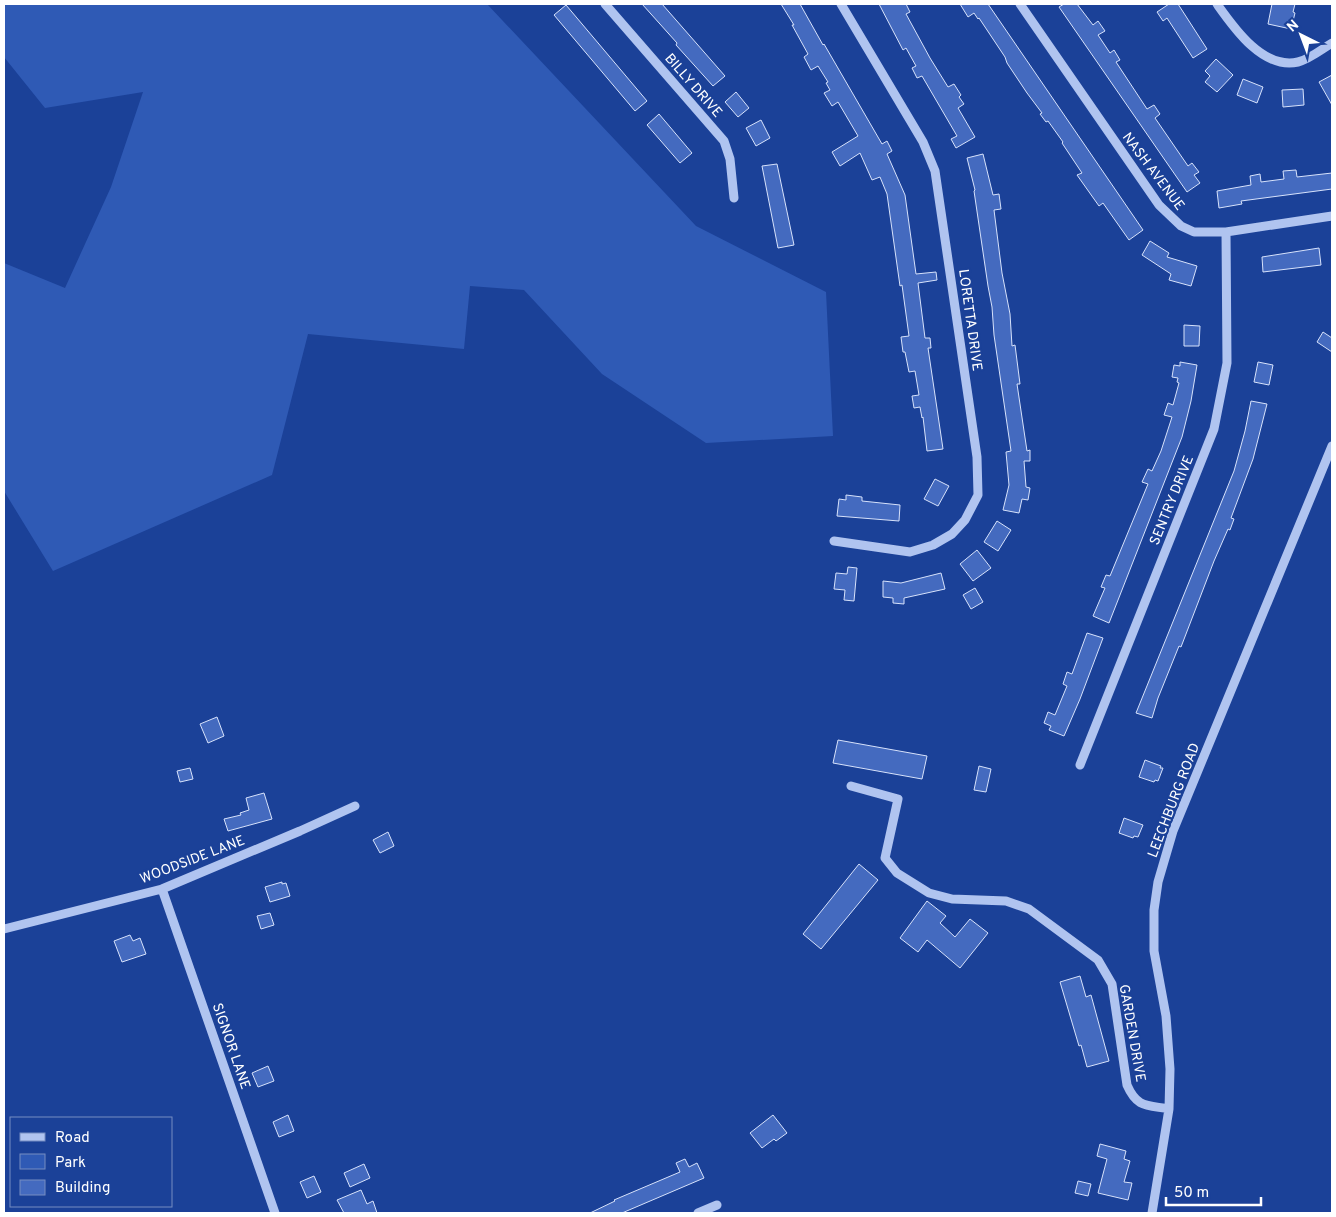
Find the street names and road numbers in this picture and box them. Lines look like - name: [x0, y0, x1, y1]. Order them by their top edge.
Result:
- street label: BILLY DRIVE: [661, 51, 725, 121]
- street label: NASH AVENUE: [1118, 130, 1188, 214]
- street label: LORETTA DRIVE: [954, 268, 985, 372]
- street label: SENTRY DRIVE: [1147, 453, 1198, 548]
- street label: LEECHBURG ROAD: [1145, 741, 1204, 860]
- street label: WOODSIDE LANE: [138, 833, 247, 888]
- street label: GARDEN DRIVE: [1115, 983, 1148, 1083]
- street label: SIGNOR LANE: [208, 1001, 253, 1092]

